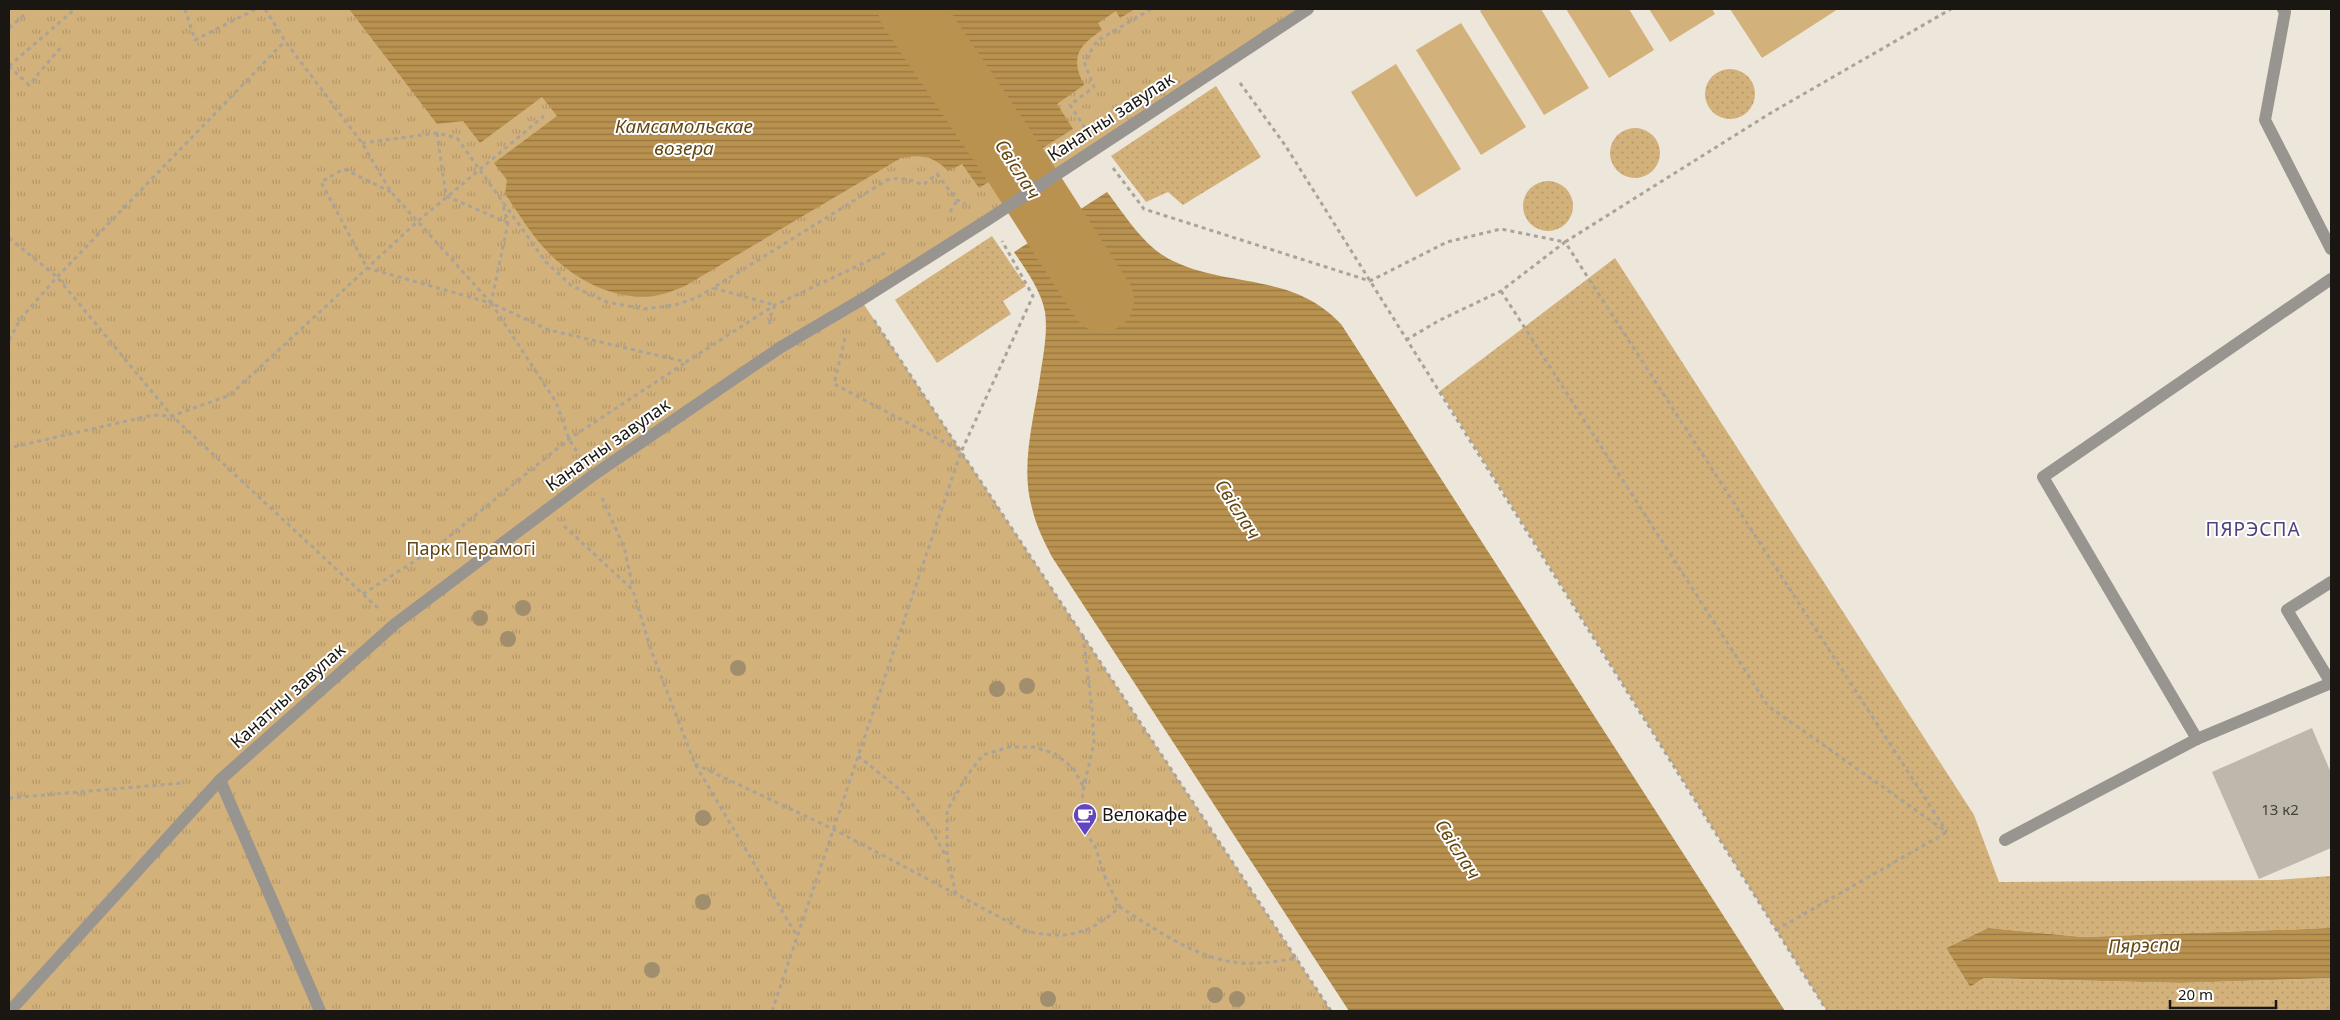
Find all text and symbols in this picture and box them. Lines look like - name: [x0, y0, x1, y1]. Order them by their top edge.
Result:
- street label: Канатны завулак: [1042, 66, 1179, 166]
- water label: Камсамольскае возера: [615, 113, 753, 161]
- water label: Свіслач: [989, 134, 1047, 204]
- street label: Канатны завулак: [540, 392, 675, 496]
- water label: Свіслач: [1209, 474, 1267, 544]
- district label: ПЯРЭСПА: [2205, 516, 2301, 542]
- park label: Парк Перамогі: [406, 536, 536, 560]
- street label: Канатны завулак: [225, 637, 350, 753]
- house number: 13 к2: [2261, 799, 2299, 819]
- cafe icon: Велокафе: [1072, 802, 1098, 836]
- place label: Велокафе: [1102, 802, 1187, 826]
- water label: Свіслач: [1429, 814, 1487, 884]
- water label: Пярэспа: [2108, 931, 2181, 959]
- scale bar: [2170, 978, 2276, 1010]
- text: 20 m: [2178, 984, 2213, 1004]

